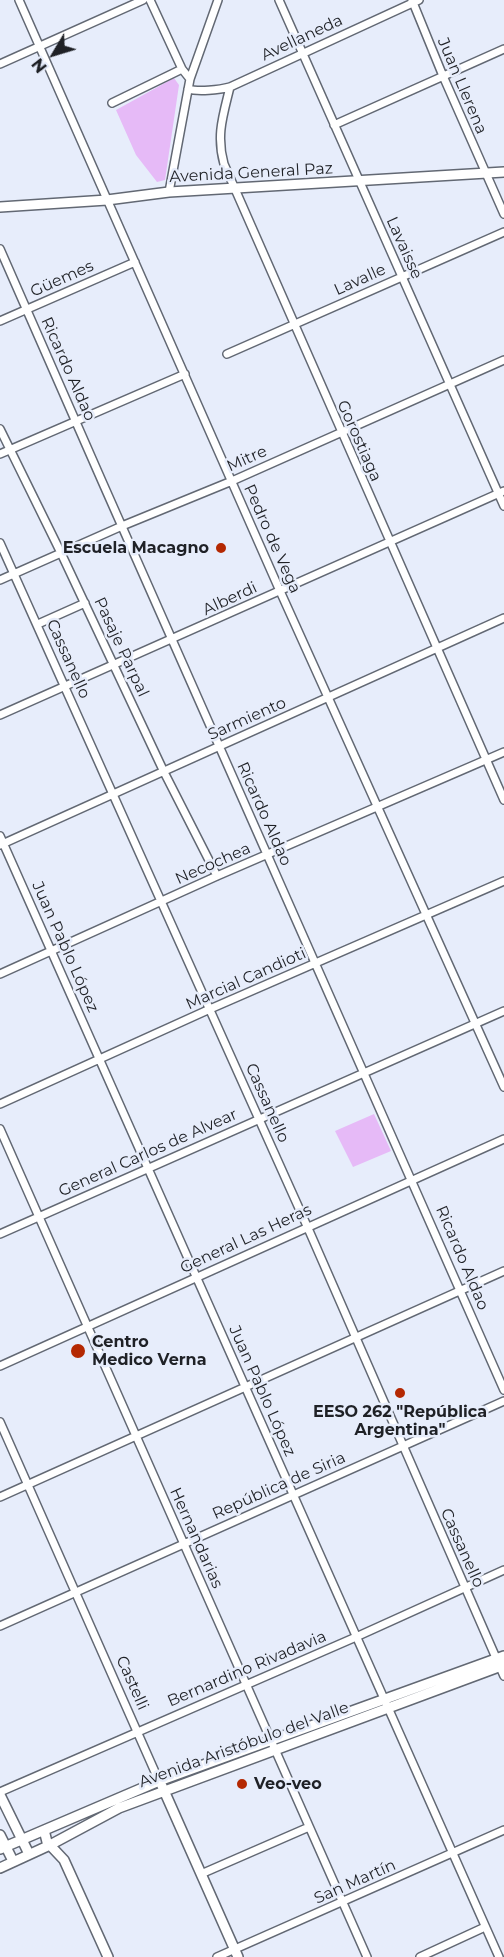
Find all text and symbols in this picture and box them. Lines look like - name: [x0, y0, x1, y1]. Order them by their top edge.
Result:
- street label: Avellaneda: [258, 11, 346, 65]
- north arrow: [24, 24, 84, 84]
- street label: Juan Llerena: [433, 35, 491, 137]
- text: N: [28, 54, 51, 76]
- street label: Avenida General Paz: [169, 159, 333, 187]
- street label: Lavaisse: [382, 214, 426, 282]
- street label: Güemes: [27, 257, 97, 301]
- street label: Lavalle: [331, 260, 389, 300]
- street label: Ricardo Aldao: [37, 314, 99, 424]
- street label: Gorostiaga: [333, 397, 385, 485]
- street label: Mitre: [224, 442, 270, 476]
- street label: Pedro de Vega: [239, 482, 305, 596]
- place label: Escuela Macagno: [63, 538, 209, 558]
- marker: Escuela Macagno: [214, 541, 228, 555]
- street label: Alberdi: [200, 578, 260, 620]
- street label: Pasaje Parpal: [90, 594, 152, 700]
- street label: Cassanello: [42, 616, 94, 702]
- street label: Sarmiento: [205, 693, 289, 745]
- street label: Ricardo Aldao: [233, 759, 295, 869]
- street label: Necochea: [172, 839, 254, 889]
- street label: Juan Pablo López: [28, 879, 102, 1015]
- street label: Marcial Candioti: [183, 944, 309, 1014]
- street label: Cassanello: [241, 1060, 293, 1146]
- street label: General Carlos de Alvear: [56, 1105, 240, 1201]
- street label: General Las Heras: [177, 1200, 315, 1278]
- street label: Ricardo Aldao: [431, 1203, 493, 1313]
- street label: Juan Pablo López: [225, 1323, 299, 1459]
- place label: Centro Medico Verna: [92, 1332, 207, 1370]
- marker: Centro Medico Verna: [69, 1342, 87, 1360]
- marker: EESO 262 "República Argentina": [393, 1386, 407, 1400]
- place label: EESO 262 "República Argentina": [313, 1402, 487, 1440]
- street label: República de Siria: [209, 1448, 349, 1524]
- street label: Hernandarias: [165, 1485, 227, 1591]
- street label: Cassanello: [436, 1505, 488, 1591]
- street label: Bernardino Rivadavia: [165, 1627, 329, 1711]
- street label: Castelli: [112, 1653, 152, 1713]
- street label: Avenida Aristóbulo del Valle: [136, 1698, 352, 1792]
- place label: Veo-veo: [254, 1774, 322, 1794]
- marker: Veo-veo: [235, 1777, 249, 1791]
- street label: San Martín: [311, 1855, 399, 1909]

